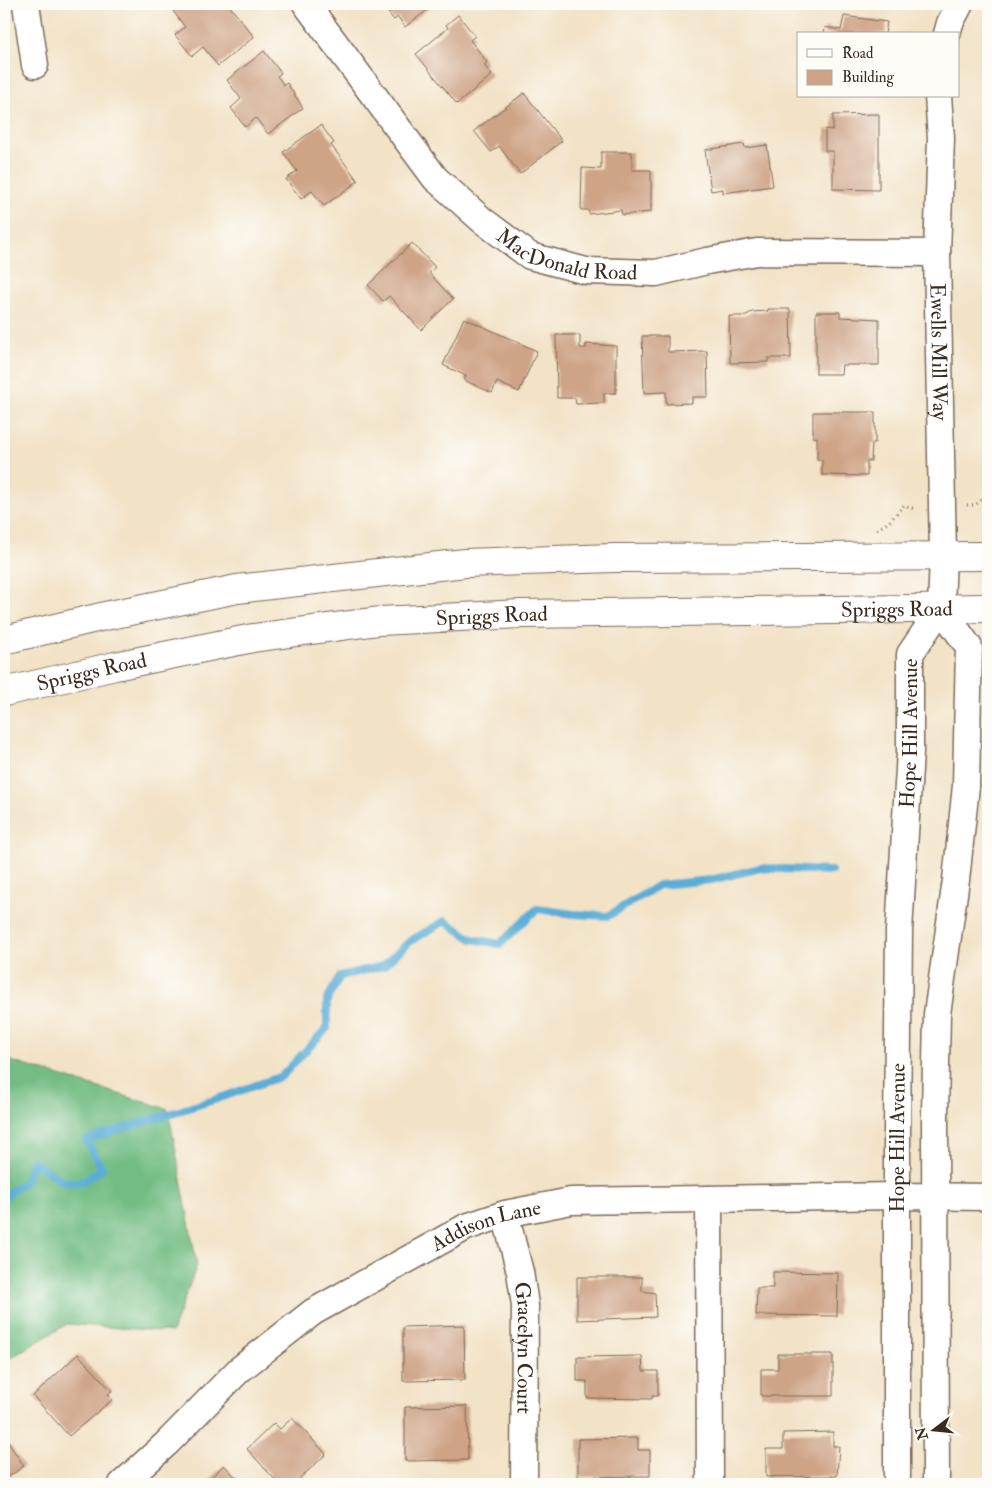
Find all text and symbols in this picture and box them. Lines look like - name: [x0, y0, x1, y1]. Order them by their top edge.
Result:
- legend: [797, 32, 960, 98]
- text: Road: [842, 44, 874, 63]
- text: Building: [842, 68, 894, 87]
- street label: MacDonald Road: [491, 222, 638, 286]
- street label: Ewells Mill Way: [924, 283, 953, 421]
- street label: Spriggs Road: [841, 595, 954, 624]
- street label: Spriggs Road: [435, 601, 549, 632]
- street label: Spriggs Road: [34, 647, 150, 698]
- street label: Hope Hill Avenue: [894, 658, 924, 809]
- street label: Hope Hill Avenue: [884, 1063, 912, 1213]
- street label: Addison Lane: [425, 1194, 544, 1258]
- street label: Gracelyn Court: [508, 1280, 538, 1414]
- north arrow: [910, 1406, 960, 1456]
- text: N: [912, 1425, 932, 1443]

